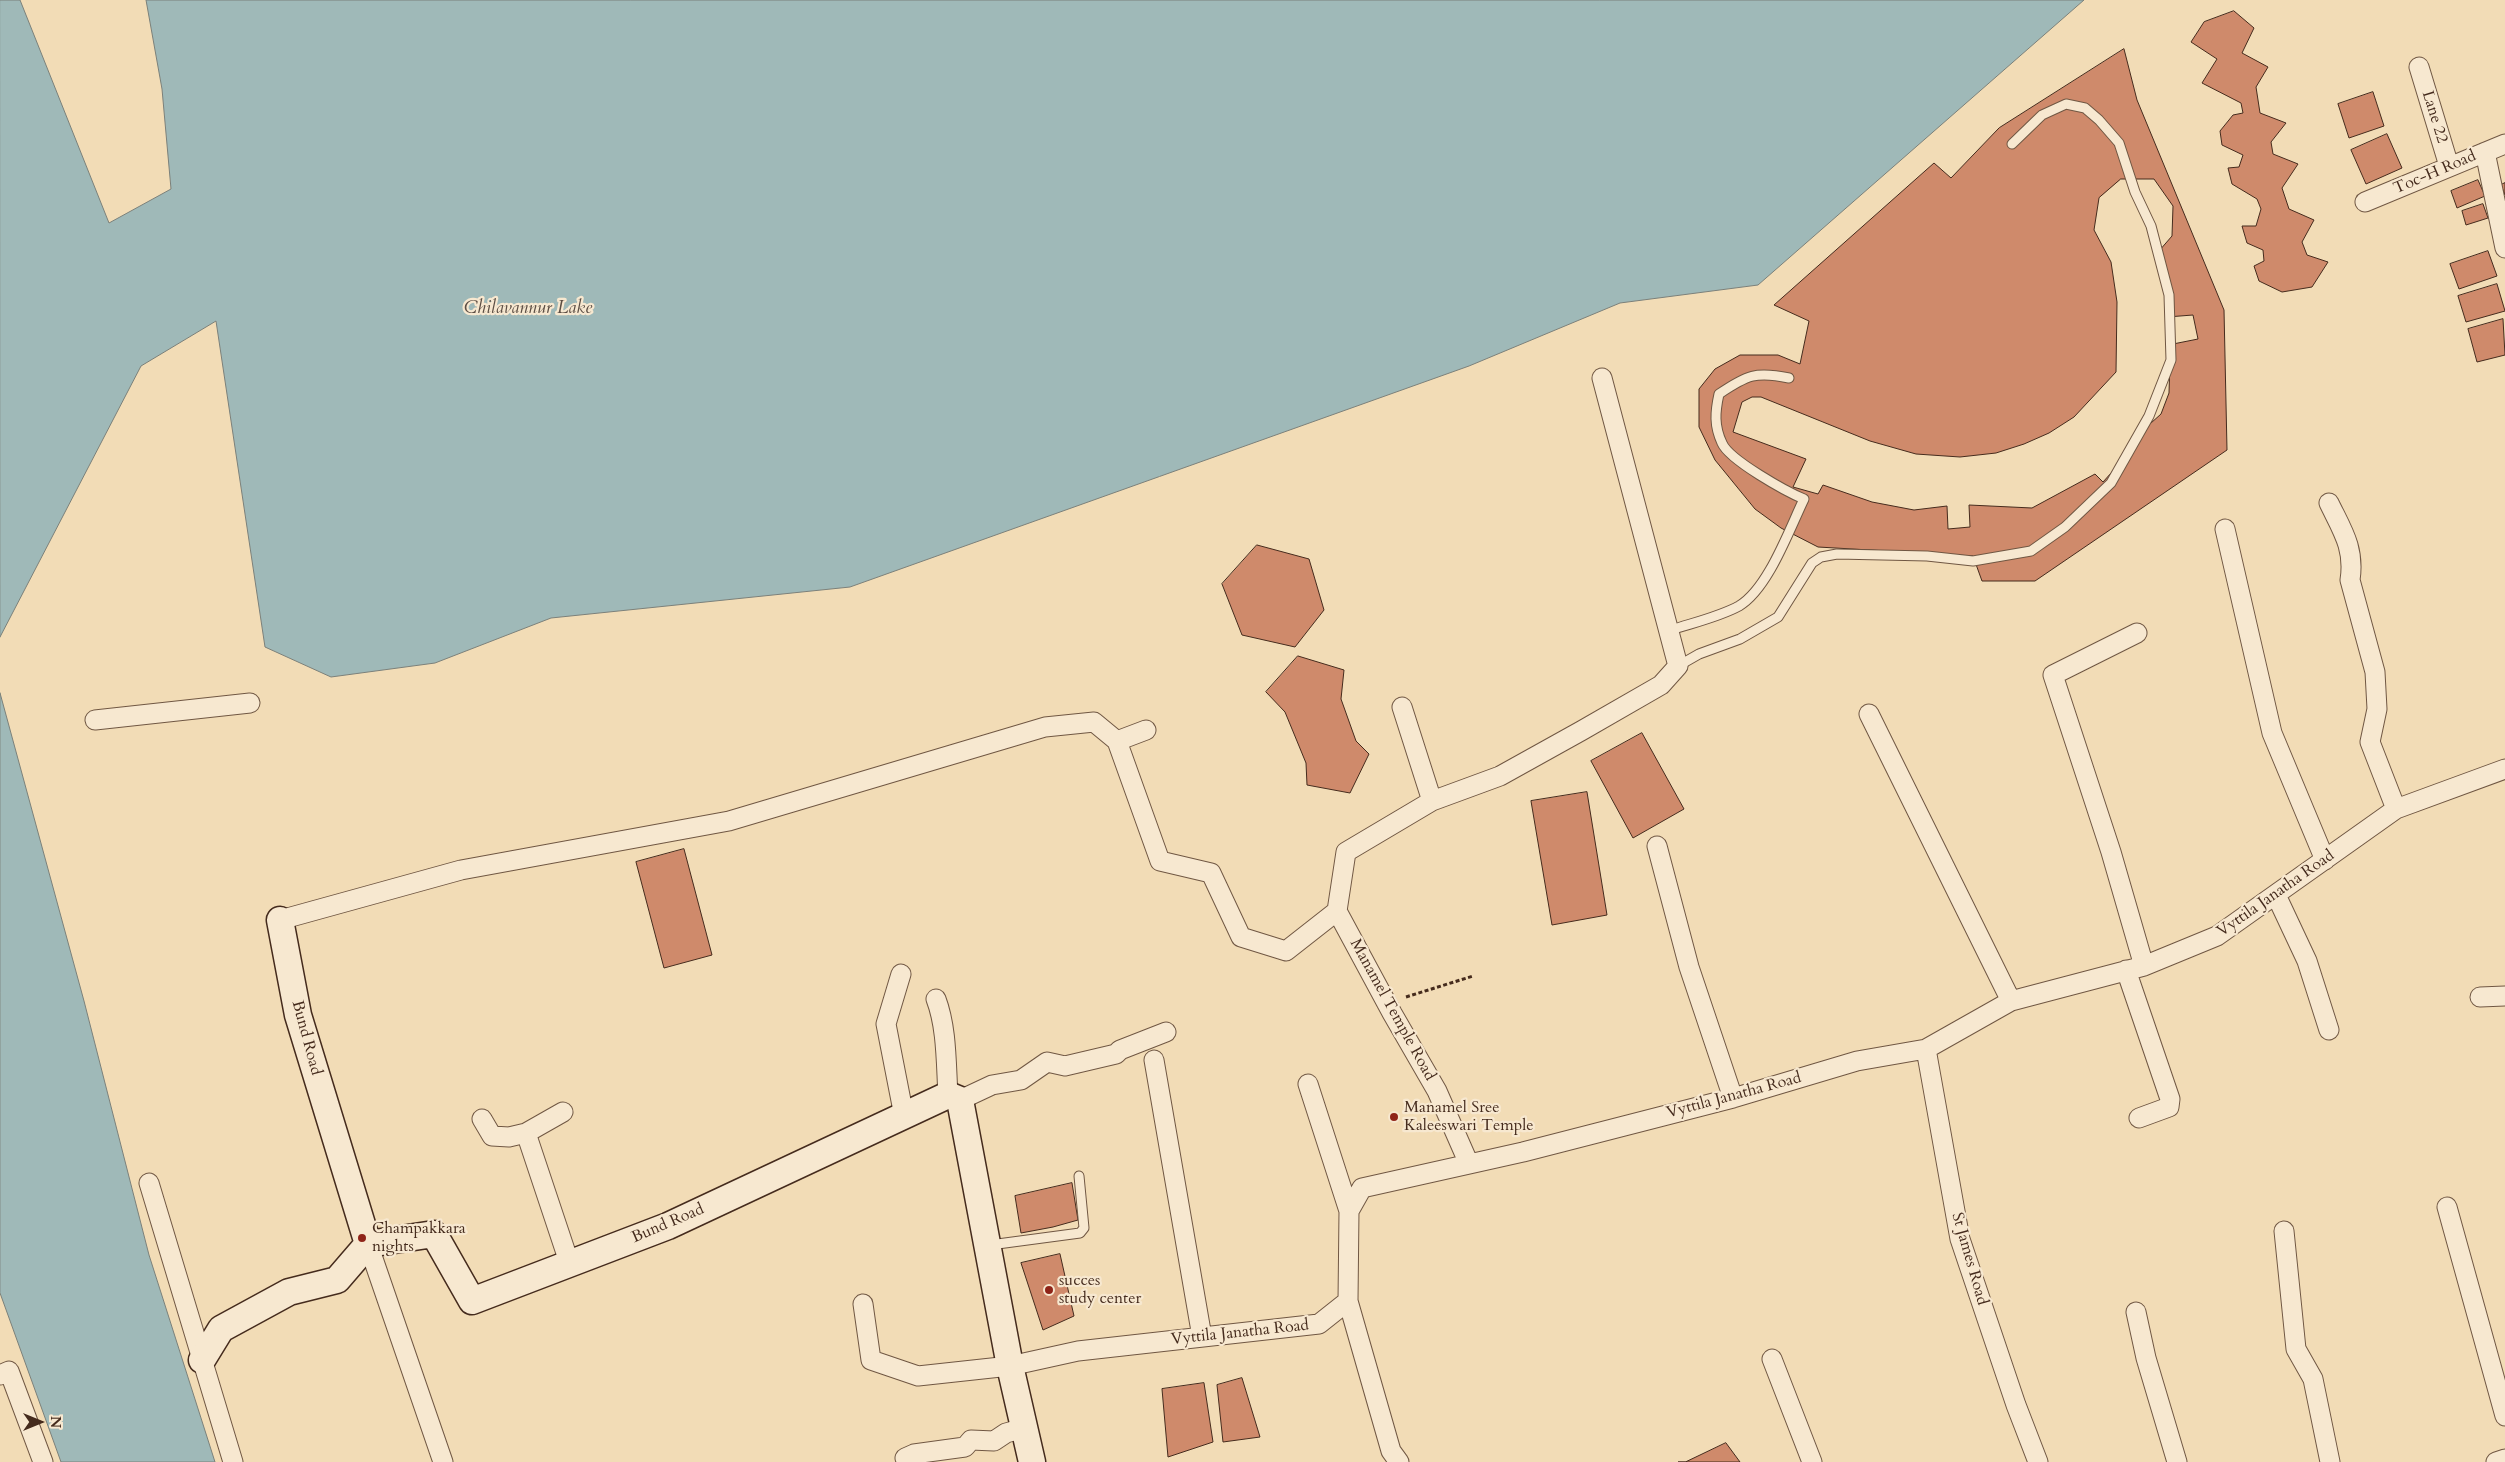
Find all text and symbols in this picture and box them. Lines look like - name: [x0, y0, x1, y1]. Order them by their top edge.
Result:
- street label: Lane 22: [2417, 89, 2451, 145]
- street label: Toc-H Road: [2391, 147, 2479, 199]
- water label: Chilavannur Lake: [464, 298, 592, 320]
- street label: Vyttila Janatha Road: [2214, 846, 2338, 942]
- street label: Manamel Temple Road: [1345, 936, 1439, 1084]
- street label: Bund Road: [287, 998, 325, 1078]
- street label: Vyttila Janatha Road: [1665, 1069, 1803, 1123]
- place label: Manamel Sree Kaleeswari Temple: [1404, 1098, 1534, 1136]
- marker: Manamel Sree Kaleeswari Temple: [1388, 1111, 1400, 1123]
- street label: Bund Road: [629, 1200, 707, 1248]
- street label: St James Road: [1947, 1211, 1991, 1307]
- place label: Champakkara nights: [372, 1219, 466, 1257]
- marker: Champakkara nights: [356, 1232, 368, 1244]
- place label: succes study center: [1059, 1271, 1141, 1309]
- marker: succes study center: [1043, 1284, 1055, 1296]
- street label: Vyttila Janatha Road: [1170, 1316, 1310, 1350]
- north arrow: [15, 1397, 65, 1447]
- text: N: [46, 1416, 65, 1428]

